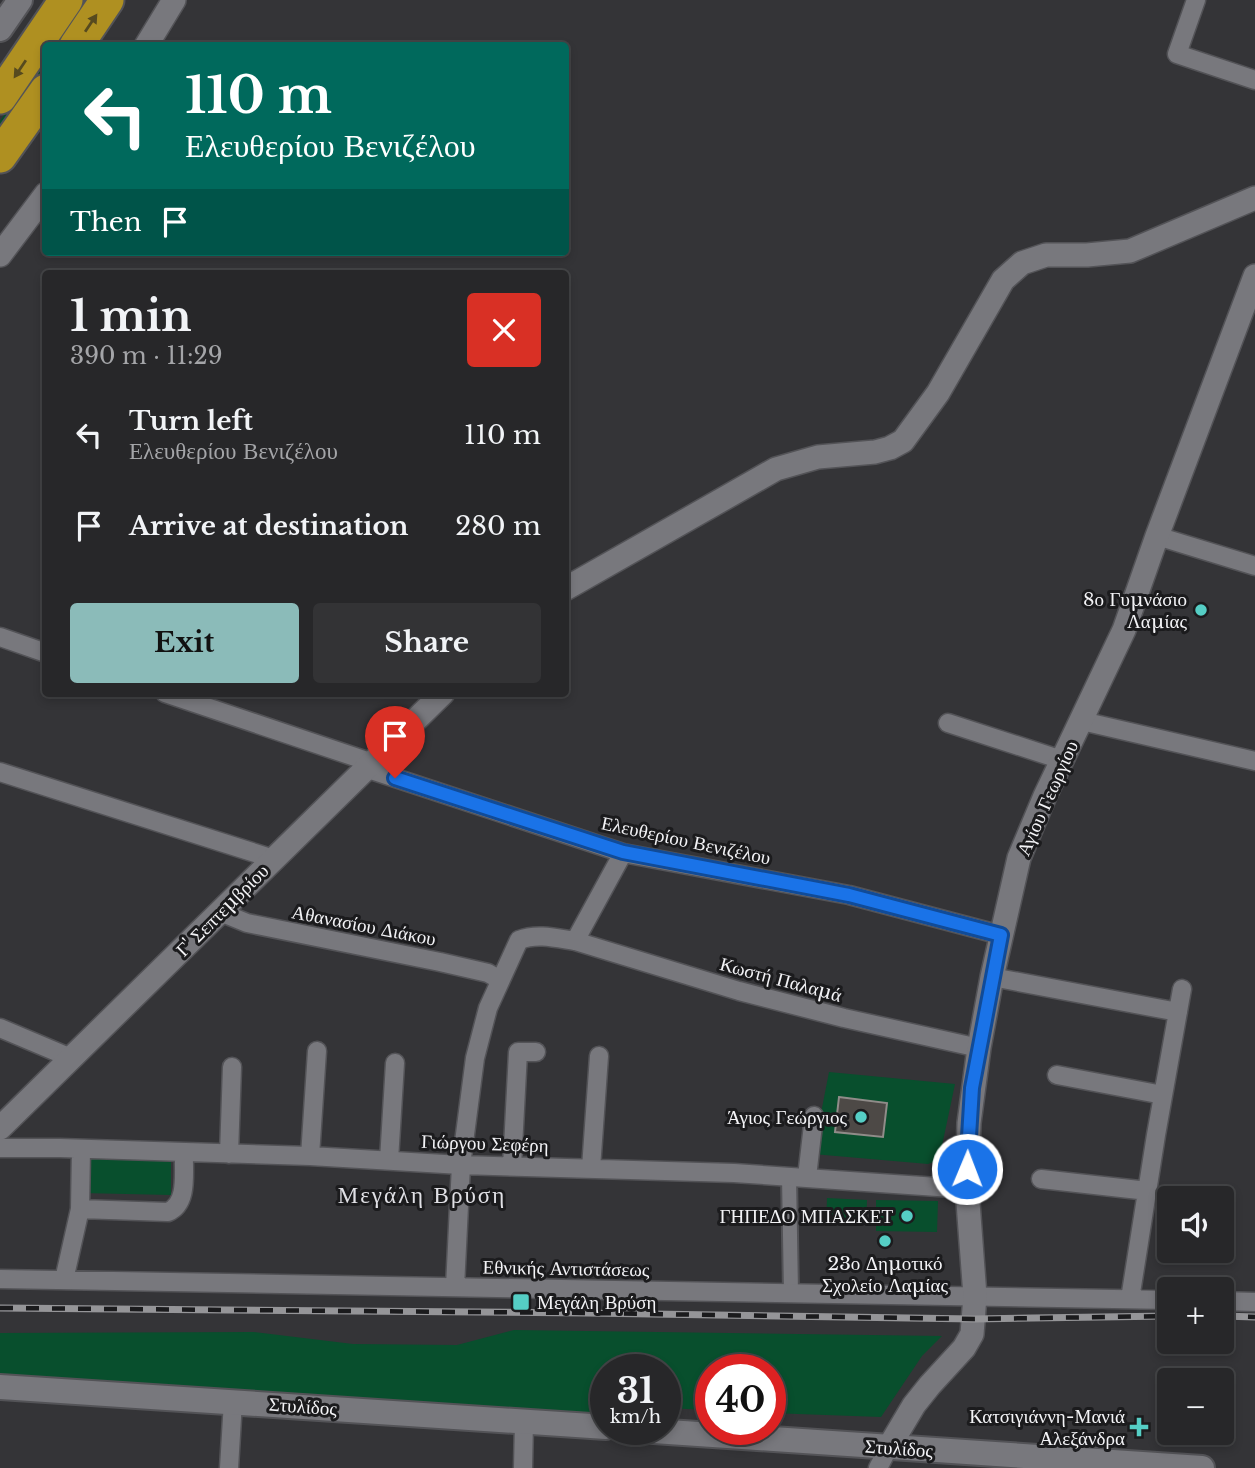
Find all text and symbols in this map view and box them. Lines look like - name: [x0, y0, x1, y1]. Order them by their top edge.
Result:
- one-way arrow: [85, 13, 98, 33]
- one-way arrow: [13, 59, 26, 79]
- text: 110 m: [185, 65, 332, 126]
- icon: left: [70, 70, 161, 161]
- text: Ελευθερίου Βενιζέλου: [185, 126, 476, 166]
- icon: arrive: [156, 203, 194, 241]
- text: Then: [70, 206, 142, 238]
- text: 1 min: [70, 290, 192, 342]
- button: close: [467, 293, 541, 367]
- text: 390 m · 11:29: [70, 342, 222, 370]
- text: Turn left: [129, 405, 253, 437]
- icon: left: [70, 416, 108, 454]
- text: 110 m: [464, 419, 541, 451]
- text: Ελευθερίου Βενιζέλου: [129, 437, 338, 465]
- icon: arrive: [70, 507, 108, 545]
- text: Arrive at destination: [129, 510, 409, 542]
- text: 280 m: [455, 510, 541, 542]
- place label: 8ο Γυμνάσιο Λαμίας: [1083, 588, 1187, 633]
- marker: 8ο Γυμνάσιο Λαμίας: [1193, 602, 1209, 618]
- button: Exit: [70, 603, 299, 683]
- button: Share: [313, 603, 541, 683]
- pin: [365, 706, 425, 778]
- icon: arrive: [376, 717, 414, 755]
- street label: Αγίου Γεωργίου: [1012, 737, 1083, 859]
- street label: Ελευθερίου Βενιζέλου: [599, 811, 773, 870]
- street label: Γ' Σεπτεμβρίου: [171, 859, 273, 961]
- street label: Αθανασίου Διάκου: [290, 900, 438, 951]
- street label: Κωστή Παλαμά: [717, 952, 844, 1007]
- place label: Άγιος Γεώργιος: [727, 1106, 847, 1129]
- marker: Άγιος Γεώργιος: [853, 1109, 869, 1125]
- street label: Γιώργου Σεφέρη: [421, 1130, 549, 1157]
- position arrow: [930, 1132, 1004, 1206]
- district label: Μεγάλη Βρύση: [338, 1181, 506, 1209]
- map controls: [1157, 1186, 1234, 1445]
- button: sound: [1157, 1186, 1234, 1263]
- place label: ΓΗΠΕΔΟ ΜΠΑΣΚΕΤ: [720, 1205, 893, 1228]
- marker: ΓΗΠΕΔΟ ΜΠΑΣΚΕΤ: [899, 1208, 915, 1224]
- marker: 23ο Δημοτικό Σχολείο Λαμίας: [877, 1233, 893, 1249]
- place label: 23ο Δημοτικό Σχολείο Λαμίας: [822, 1252, 948, 1297]
- street label: Εθνικής Αντιστάσεως: [482, 1256, 650, 1281]
- button: +: [1157, 1277, 1234, 1354]
- place label: Μεγάλη Βρύση: [537, 1291, 656, 1314]
- marker: Μεγάλη Βρύση: [511, 1292, 531, 1312]
- speed limit sign: 40: [695, 1354, 786, 1445]
- button: −: [1157, 1368, 1234, 1445]
- text: 31: [617, 1369, 654, 1412]
- street label: Στυλίδος: [268, 1393, 338, 1420]
- place label: Κατσιγιάννη-Μανιά Αλεξάνδρα: [969, 1405, 1125, 1450]
- text: km/h: [610, 1406, 661, 1428]
- marker: Κατσιγιάννη-Μανιά Αλεξάνδρα: [1131, 1419, 1147, 1435]
- street label: Στυλίδος: [864, 1435, 934, 1462]

